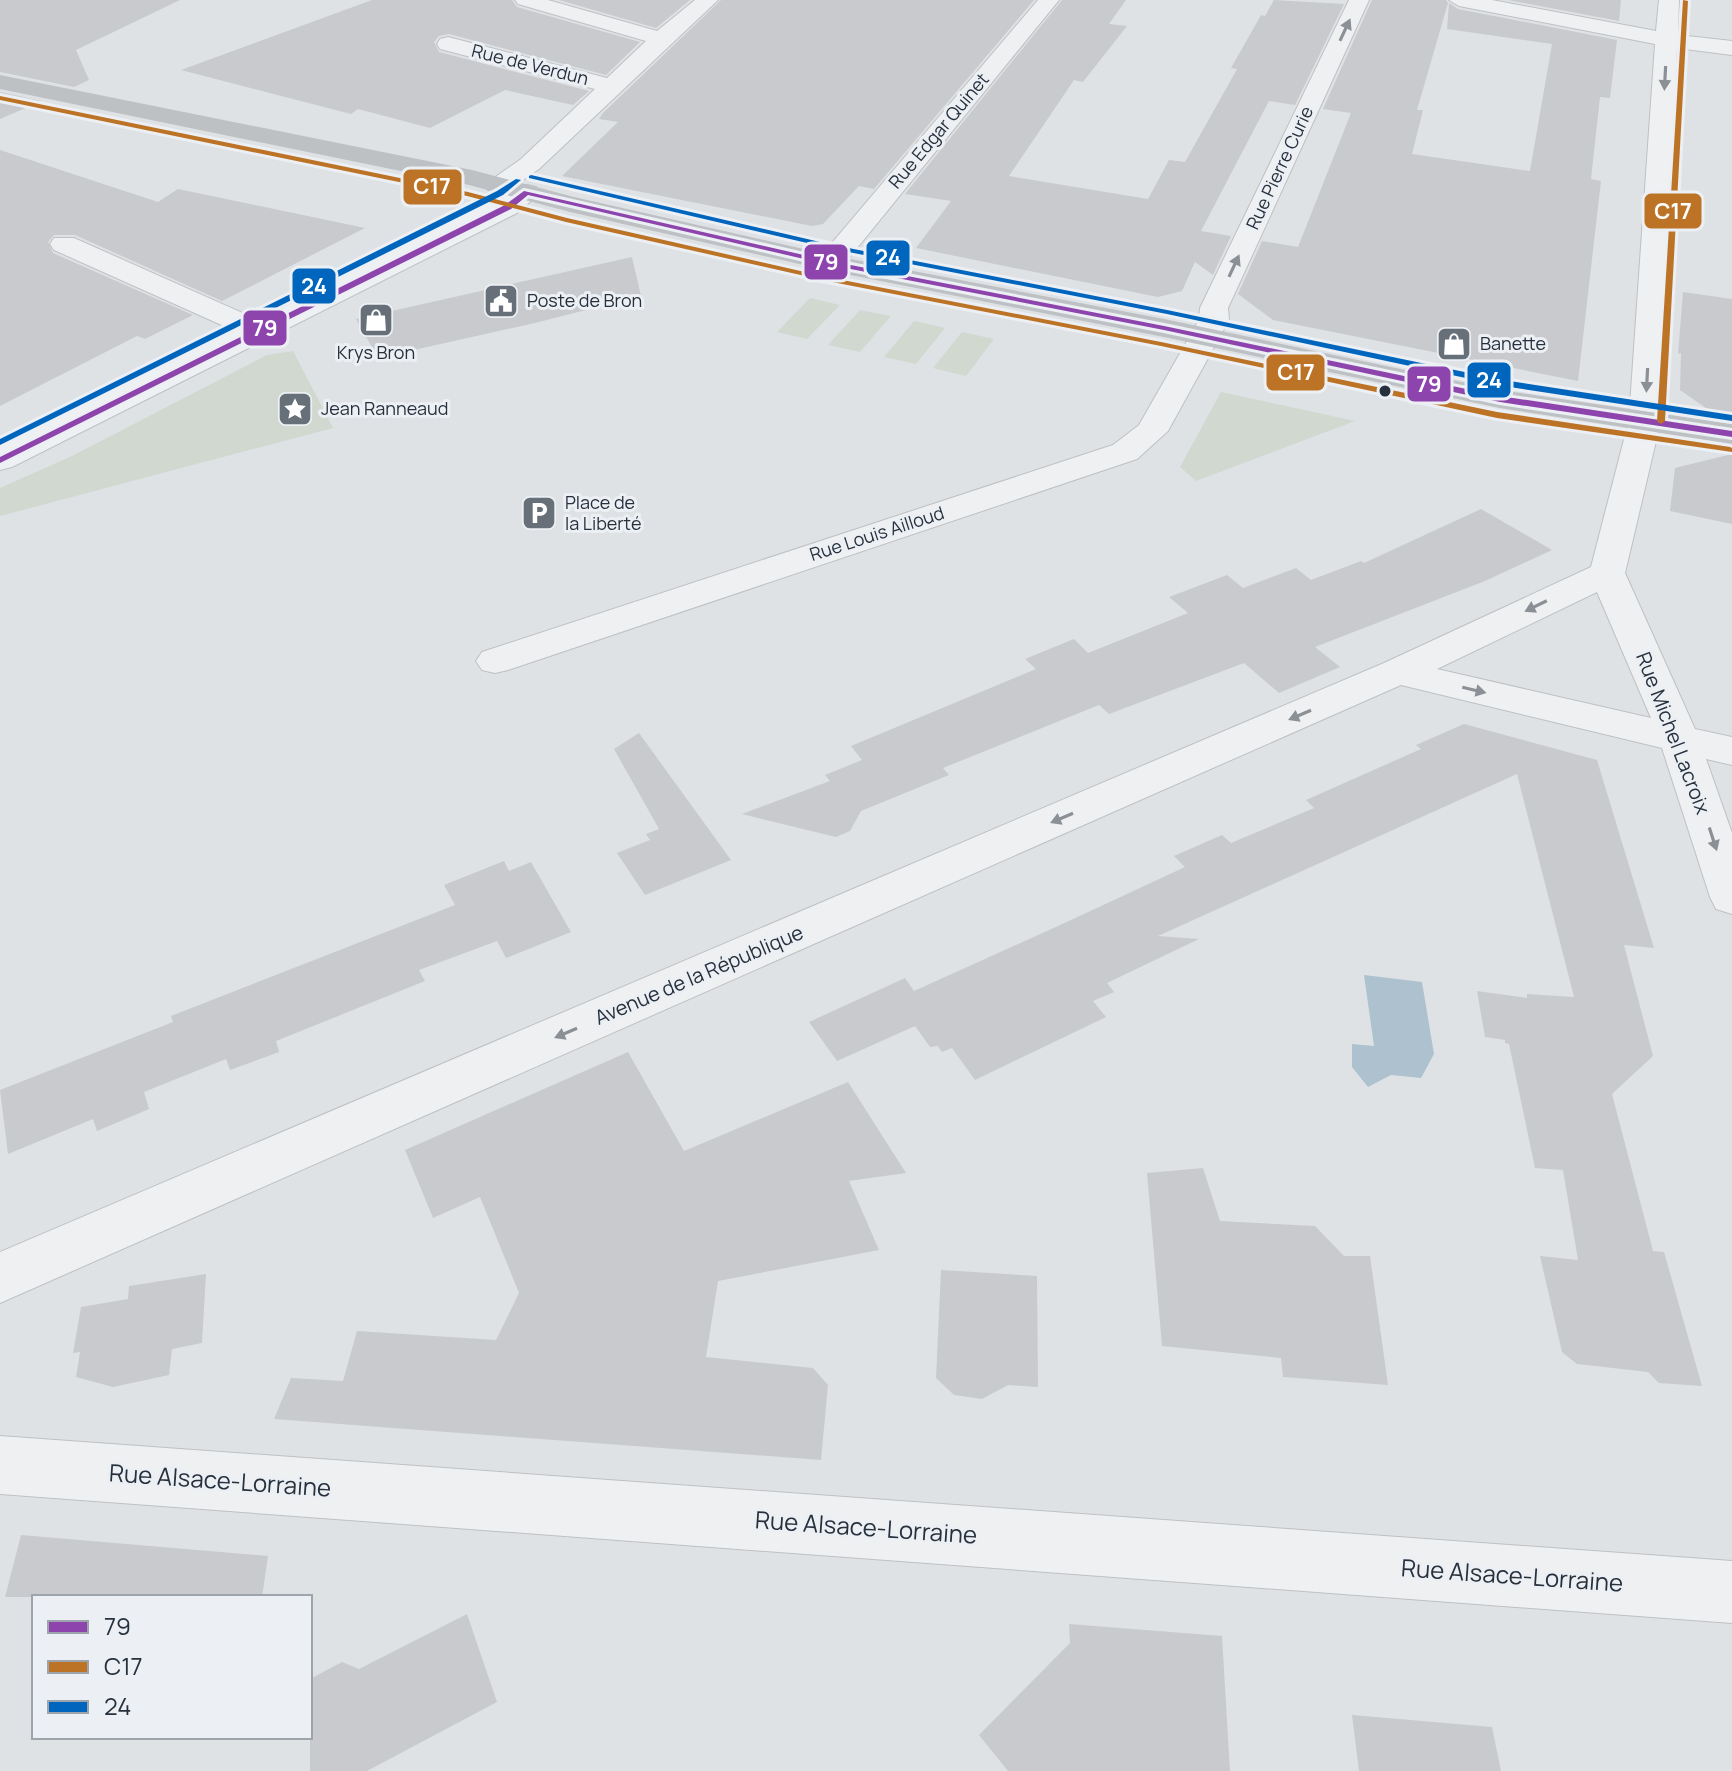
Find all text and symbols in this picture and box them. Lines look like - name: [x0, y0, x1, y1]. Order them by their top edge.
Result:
- one-way arrow: [1338, 19, 1352, 42]
- street label: Rue de Verdun: [469, 38, 591, 90]
- one-way arrow: [1658, 66, 1671, 91]
- street label: Rue Edgar Quinet: [883, 67, 994, 193]
- street label: Rue Pierre Curie: [1240, 102, 1318, 233]
- line badge: C17: [402, 168, 463, 206]
- text: C17: [413, 171, 451, 201]
- line badge: C17: [1643, 192, 1703, 230]
- text: C17: [1654, 196, 1692, 226]
- line badge: 24: [865, 239, 911, 277]
- text: 24: [875, 242, 901, 272]
- line badge: 79: [803, 243, 849, 281]
- text: 79: [813, 247, 839, 277]
- one-way arrow: [1227, 254, 1241, 277]
- line badge: 24: [291, 267, 337, 305]
- text: 24: [301, 271, 327, 301]
- public building icon: Poste de Bron: [482, 282, 520, 320]
- place label: Poste de Bron: [527, 288, 642, 312]
- shop icon: Krys Bron: [357, 301, 395, 339]
- line badge: 79: [242, 309, 288, 347]
- text: 79: [252, 313, 278, 343]
- shop icon: Banette: [1435, 325, 1473, 363]
- place label: Banette: [1480, 331, 1546, 355]
- place label: Krys Bron: [337, 340, 415, 364]
- line badge: C17: [1265, 353, 1326, 392]
- text: C17: [1277, 357, 1315, 387]
- line badge: 24: [1466, 361, 1512, 399]
- line badge: 79: [1406, 365, 1452, 403]
- text: 24: [1476, 365, 1502, 395]
- one-way arrow: [1640, 368, 1653, 393]
- text: 79: [1416, 369, 1442, 399]
- unlabelled marker: [1377, 383, 1393, 399]
- place icon: Jean Ranneaud: [276, 390, 314, 428]
- place label: Jean Ranneaud: [321, 396, 448, 420]
- place label: Place de la Liberté: [565, 490, 642, 535]
- parking icon: Place de la Liberté: [520, 494, 558, 532]
- street label: Rue Louis Ailloud: [806, 500, 947, 566]
- one-way arrow: [1525, 599, 1548, 613]
- street label: Rue Michel Lacroix: [1630, 648, 1717, 818]
- one-way arrow: [1462, 684, 1487, 697]
- one-way arrow: [1288, 708, 1312, 721]
- one-way arrow: [1050, 812, 1073, 825]
- one-way arrow: [1707, 827, 1719, 851]
- street label: Avenue de la République: [590, 918, 807, 1031]
- one-way arrow: [554, 1026, 578, 1039]
- street label: Rue Alsace-Lorraine: [108, 1455, 332, 1504]
- street label: Rue Alsace-Lorraine: [754, 1502, 978, 1551]
- street label: Rue Alsace-Lorraine: [1400, 1550, 1624, 1599]
- legend: [32, 1595, 312, 1739]
- text: 79: [104, 1609, 131, 1642]
- text: C17: [104, 1649, 143, 1682]
- text: 24: [104, 1689, 131, 1722]

